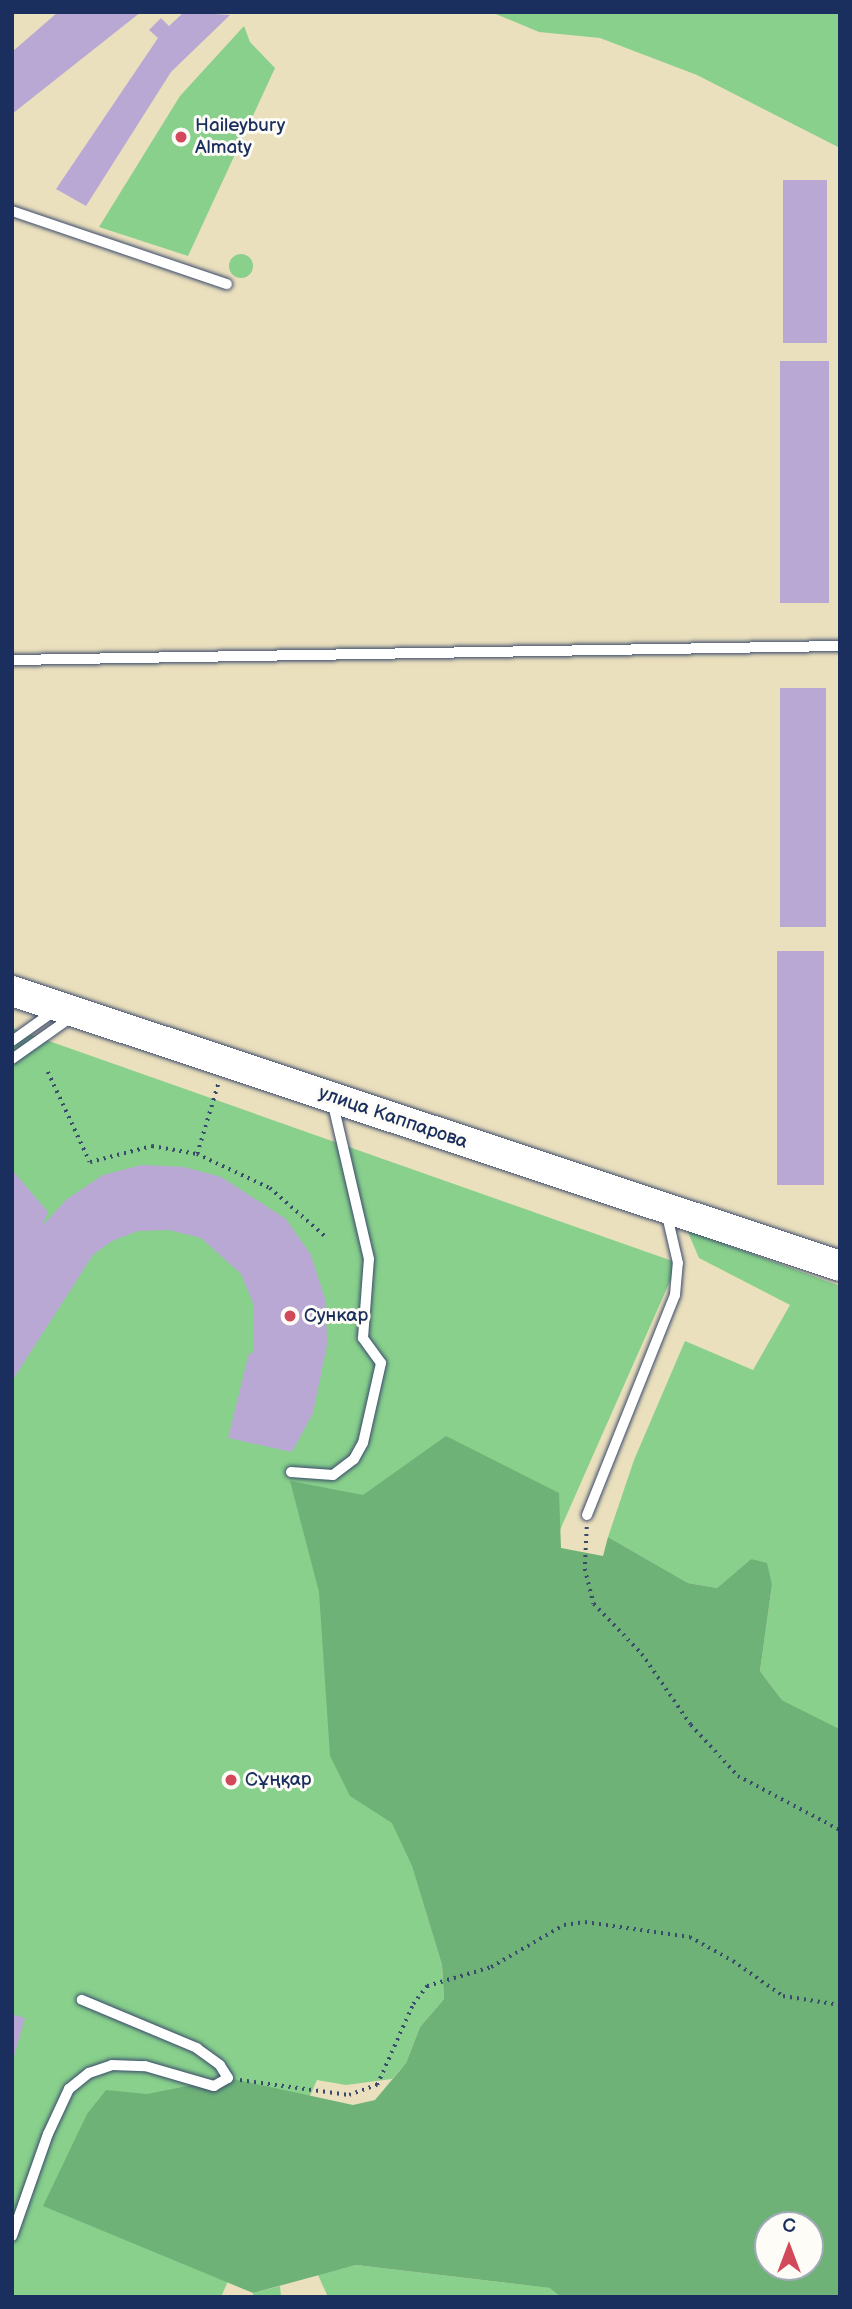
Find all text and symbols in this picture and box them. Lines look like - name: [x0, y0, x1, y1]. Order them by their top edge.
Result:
- place label: Haileybury Almaty: [195, 115, 285, 159]
- marker: Haileybury Almaty: [173, 129, 189, 145]
- street label: улица Каппарова: [315, 1082, 471, 1154]
- place label: Сункар: [304, 1305, 368, 1327]
- marker: Сункар: [282, 1308, 298, 1324]
- place label: Сұңқар: [245, 1769, 312, 1791]
- marker: Сұңқар: [223, 1772, 239, 1788]
- north arrow: [754, 2211, 824, 2281]
- text: С: [782, 2215, 796, 2238]

